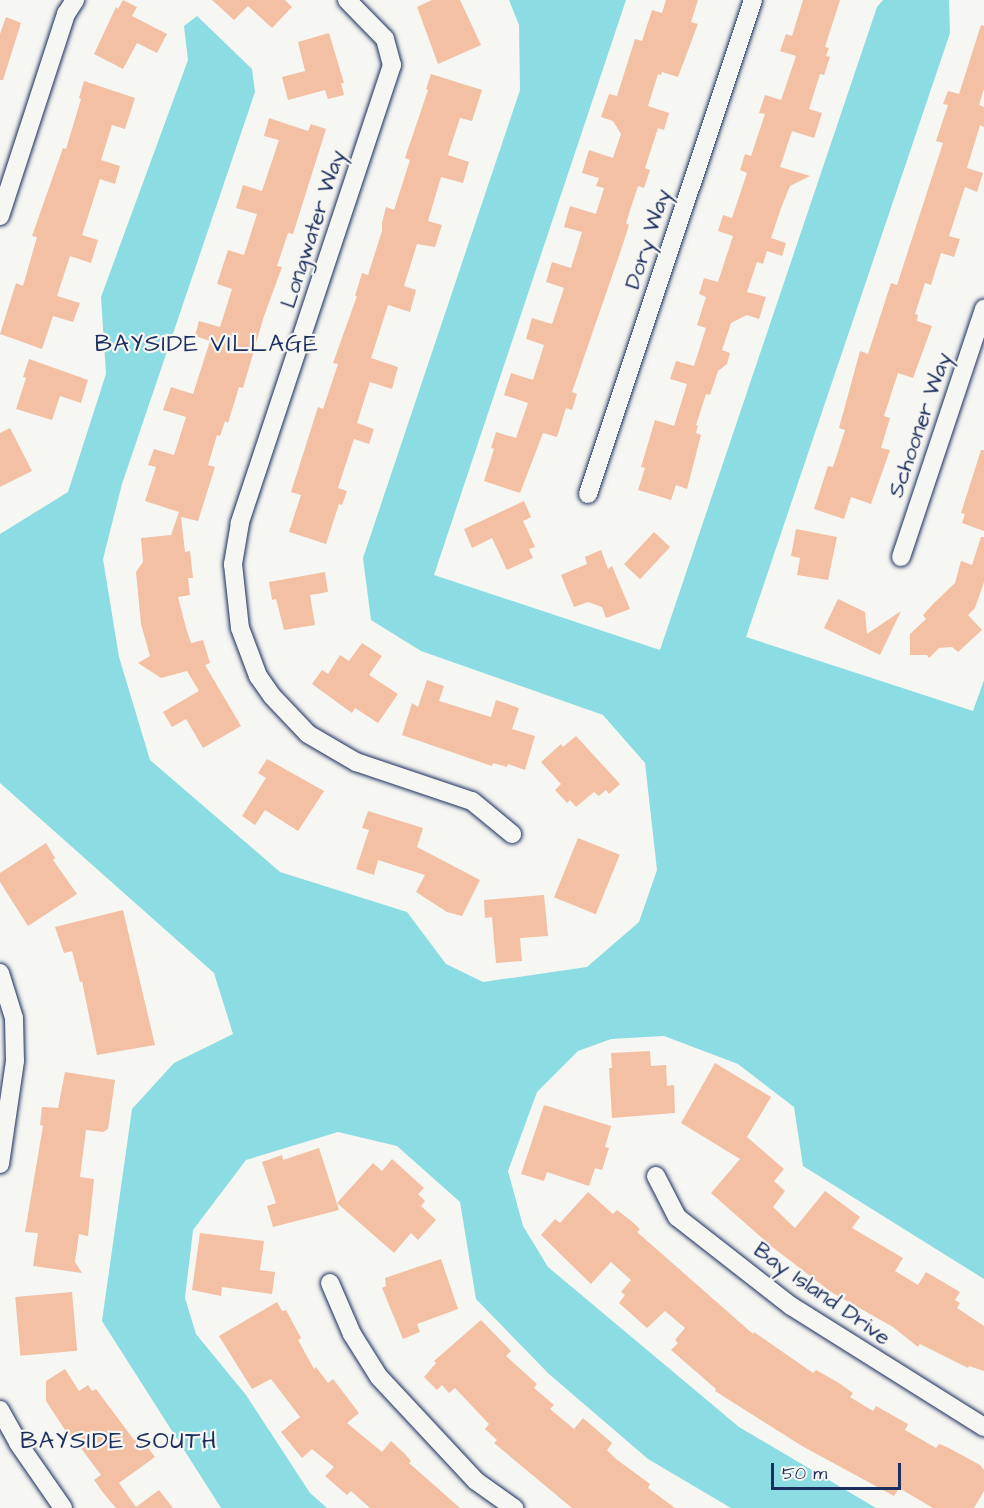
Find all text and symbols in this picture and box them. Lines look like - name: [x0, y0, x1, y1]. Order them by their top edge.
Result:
- street label: Longwater Way: [275, 147, 351, 311]
- street label: Dory Way: [619, 186, 677, 292]
- district label: BAYSIDE VILLAGE: [95, 331, 319, 359]
- street label: Schooner Way: [883, 349, 957, 501]
- street label: Bay Island Drive: [749, 1237, 895, 1351]
- district label: BAYSIDE SOUTH: [20, 1428, 218, 1456]
- scale bar: [774, 1451, 904, 1489]
- text: 50 m: [782, 1461, 827, 1486]

